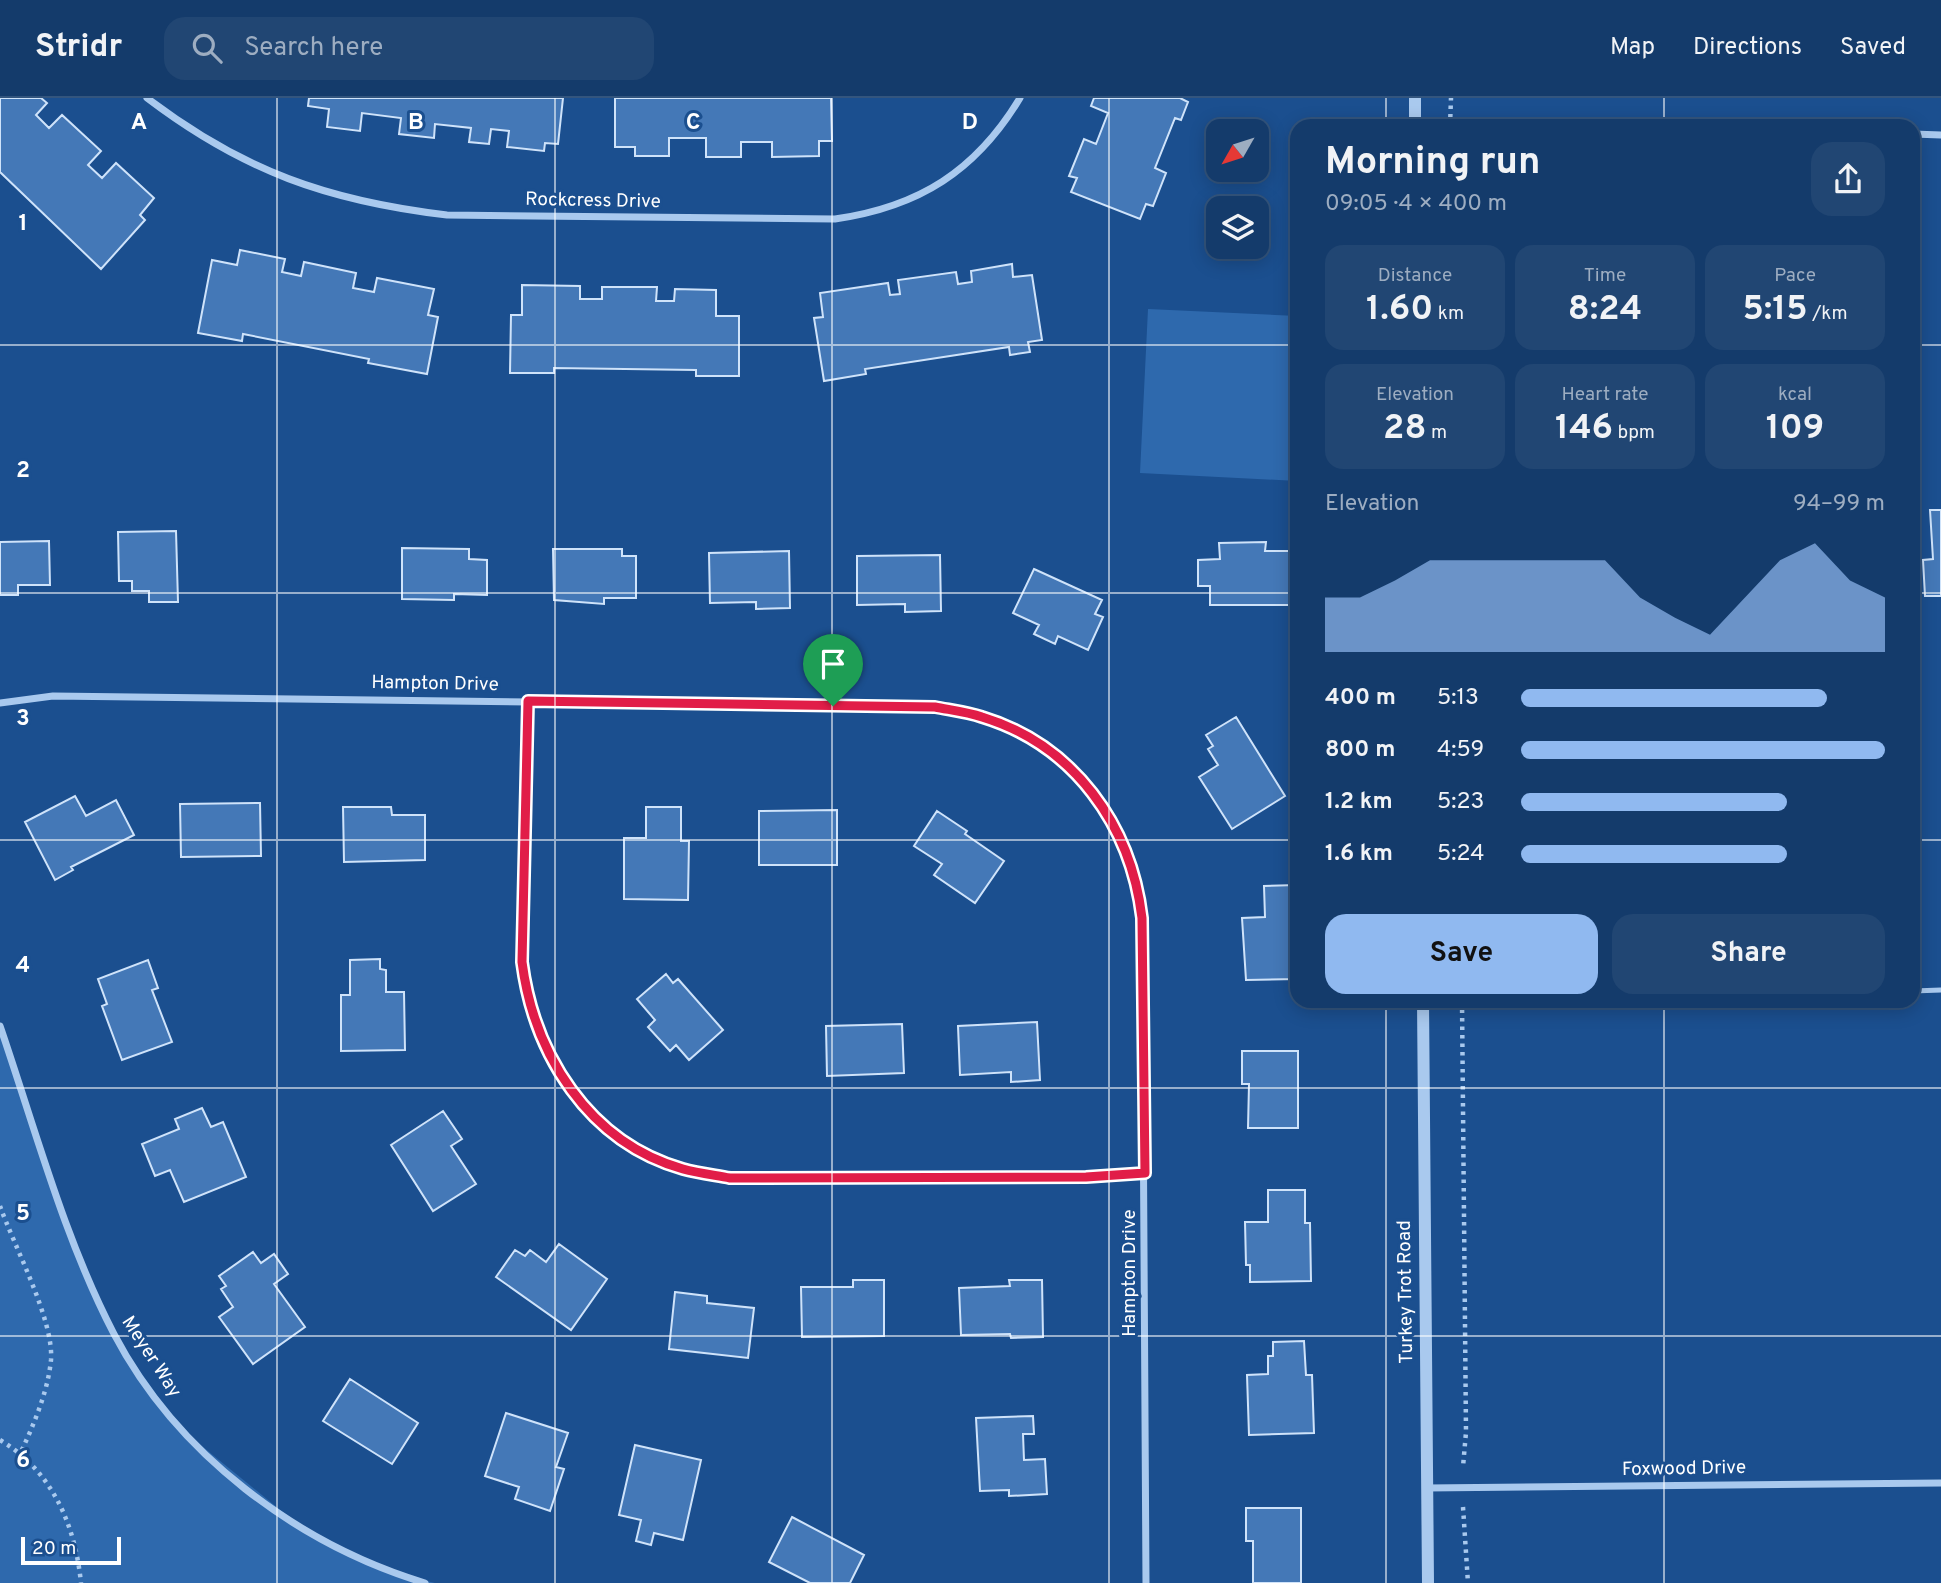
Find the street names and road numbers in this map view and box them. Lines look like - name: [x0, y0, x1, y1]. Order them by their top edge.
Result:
- street label: Rockcress Drive: [525, 188, 661, 214]
- street label: Hampton Drive: [371, 671, 499, 697]
- street label: Hampton Drive: [1118, 1209, 1142, 1337]
- street label: Turkey Trot Road: [1393, 1220, 1419, 1364]
- street label: Meyer Way: [116, 1312, 186, 1402]
- street label: Foxwood Drive: [1622, 1456, 1746, 1482]

